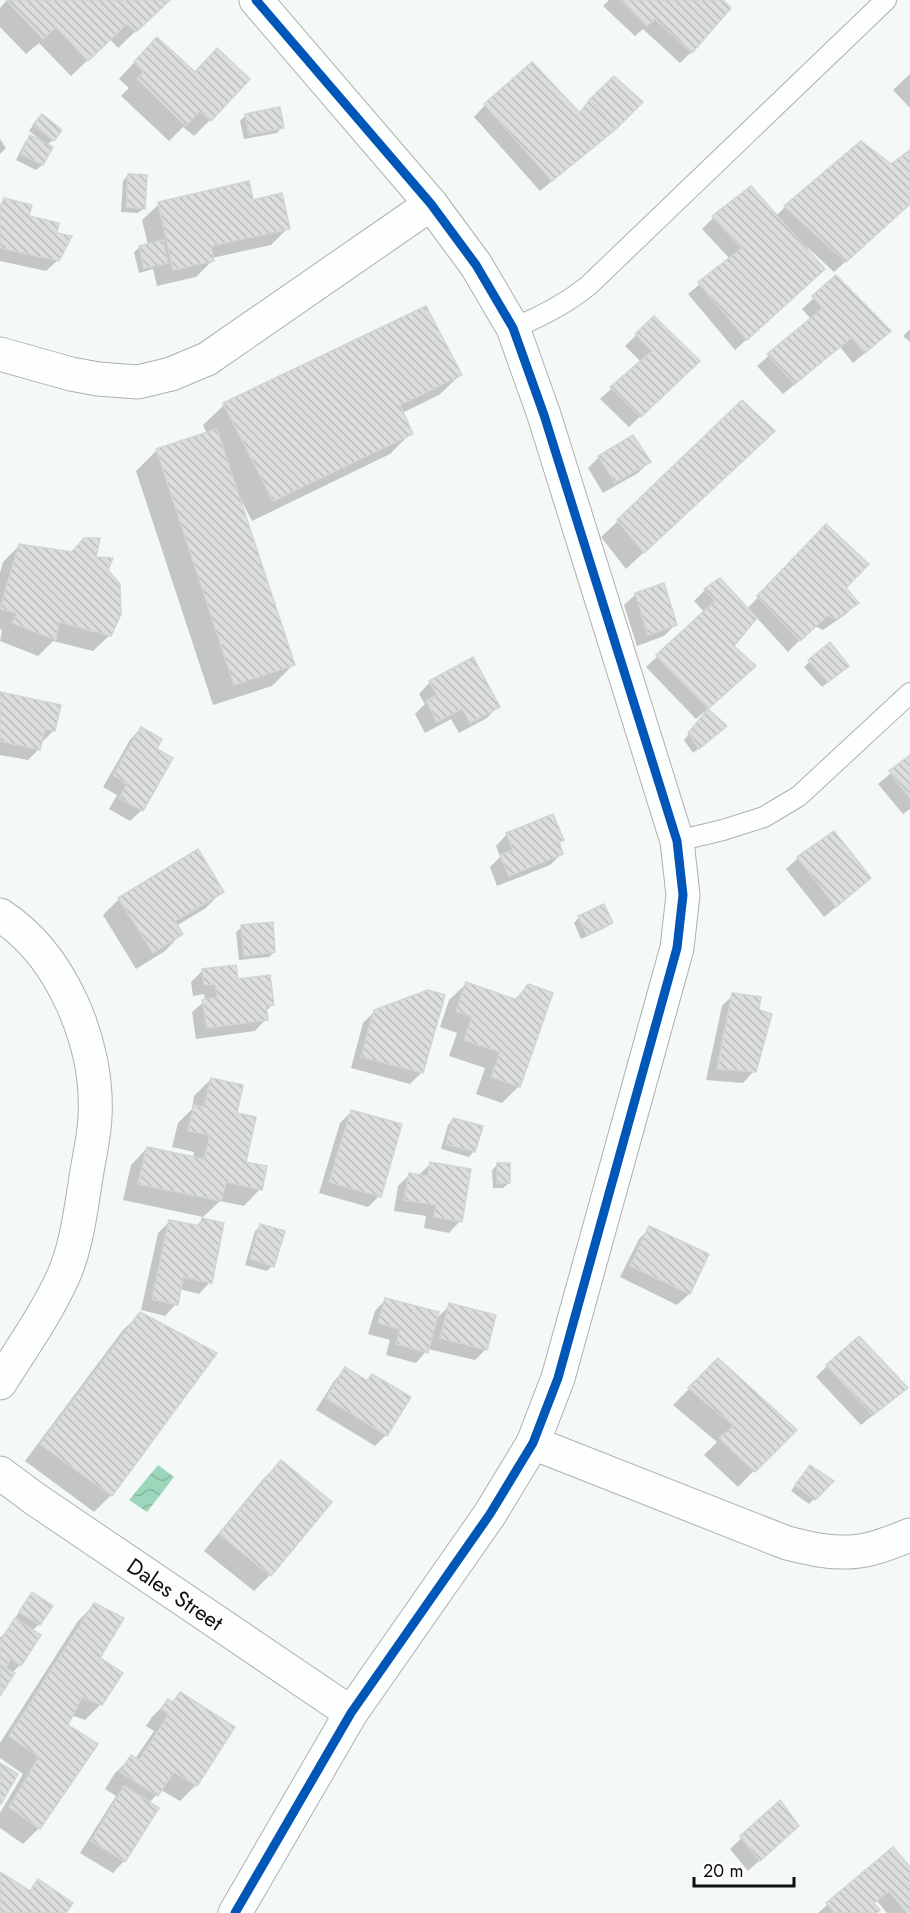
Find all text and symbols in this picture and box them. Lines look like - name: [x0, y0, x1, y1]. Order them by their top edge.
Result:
- street label: Dales Street: [121, 1550, 230, 1638]
- scale bar: [694, 1850, 794, 1888]
- text: 20 m: [703, 1858, 743, 1884]

